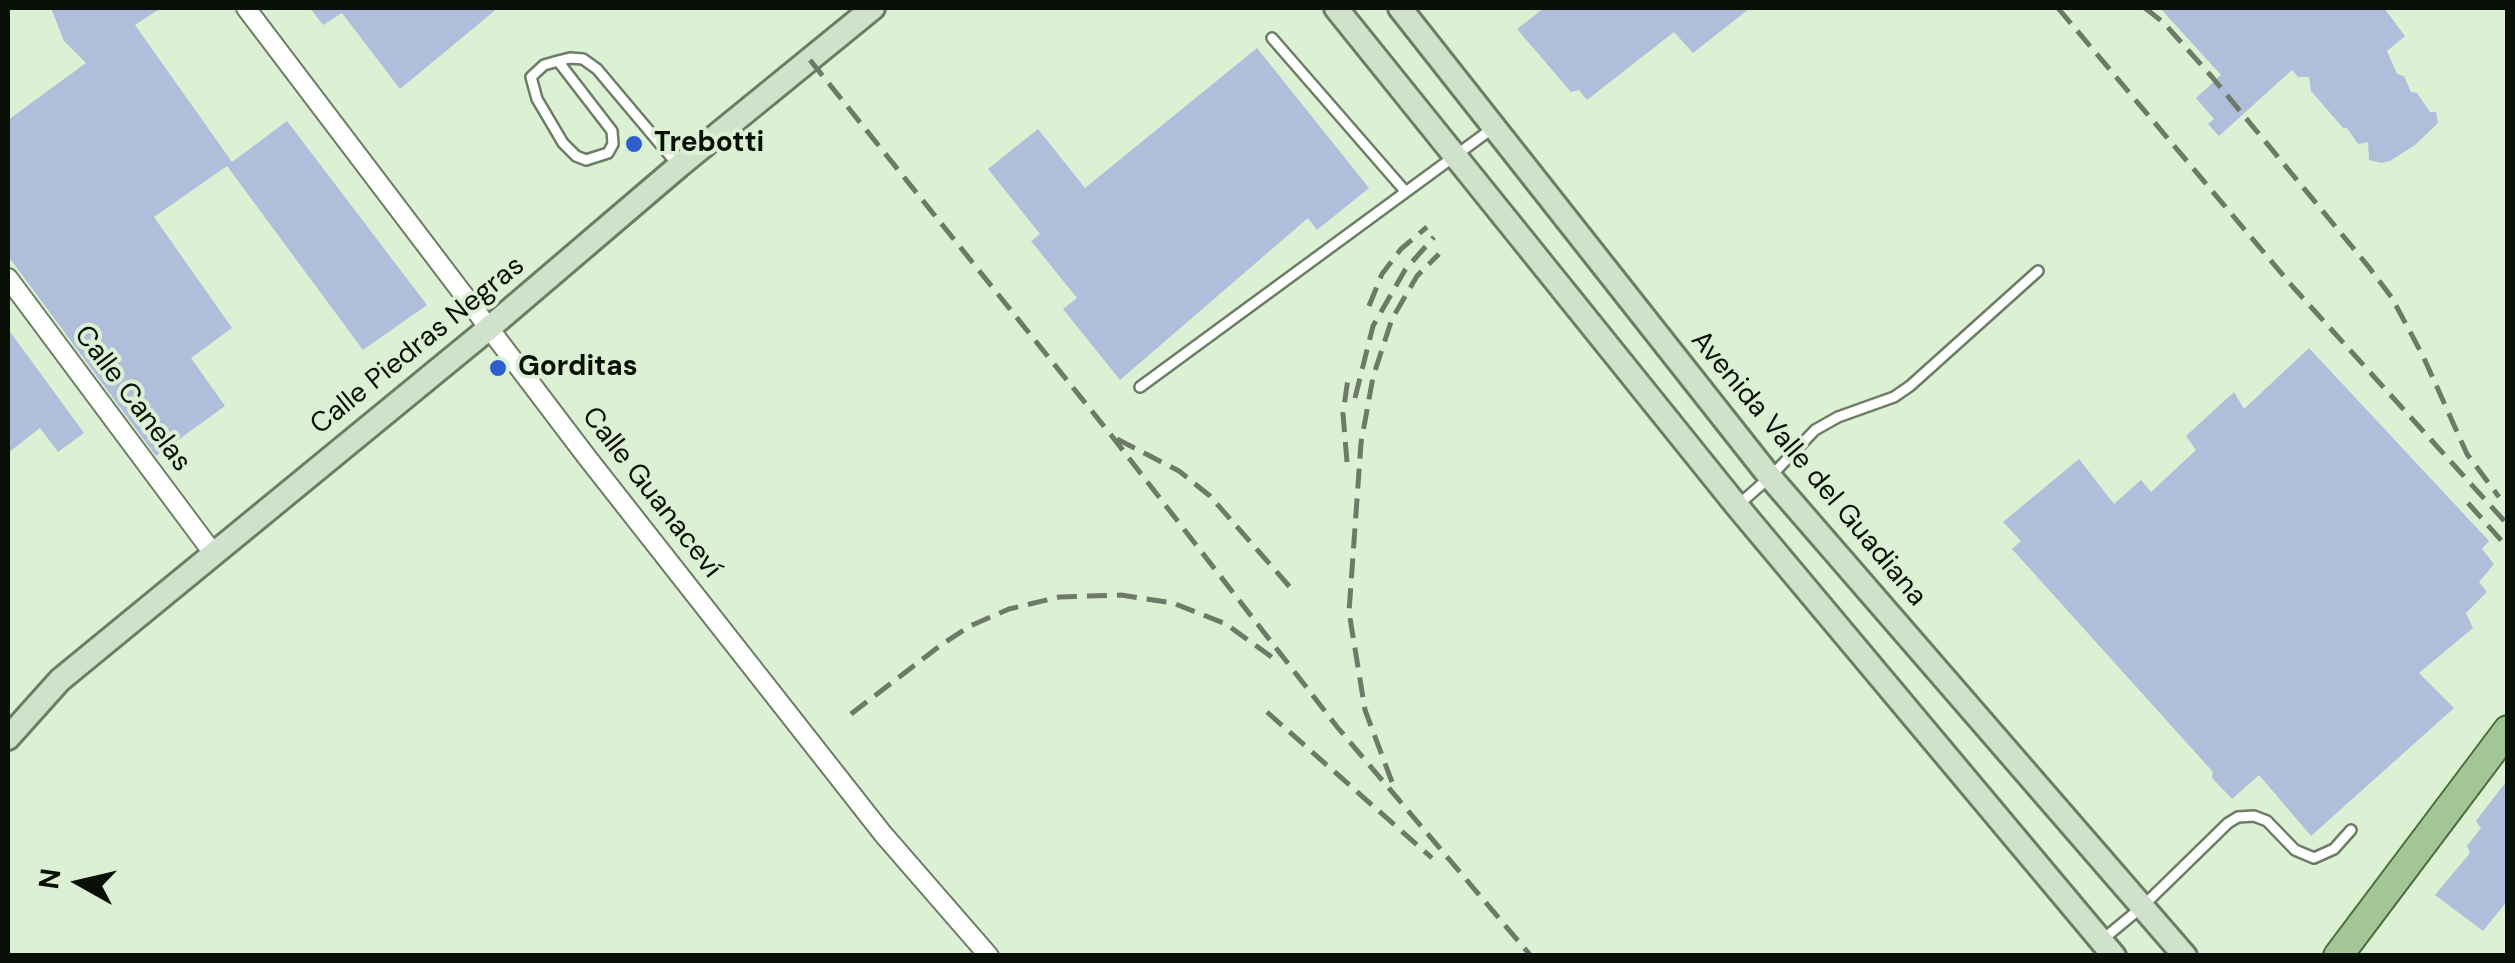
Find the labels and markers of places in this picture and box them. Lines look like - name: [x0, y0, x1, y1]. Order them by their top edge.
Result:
- place label: Trebotti: [654, 127, 764, 161]
- marker: Trebotti: [623, 133, 645, 155]
- place label: Gorditas: [518, 351, 638, 385]
- marker: Gorditas: [487, 357, 509, 379]

